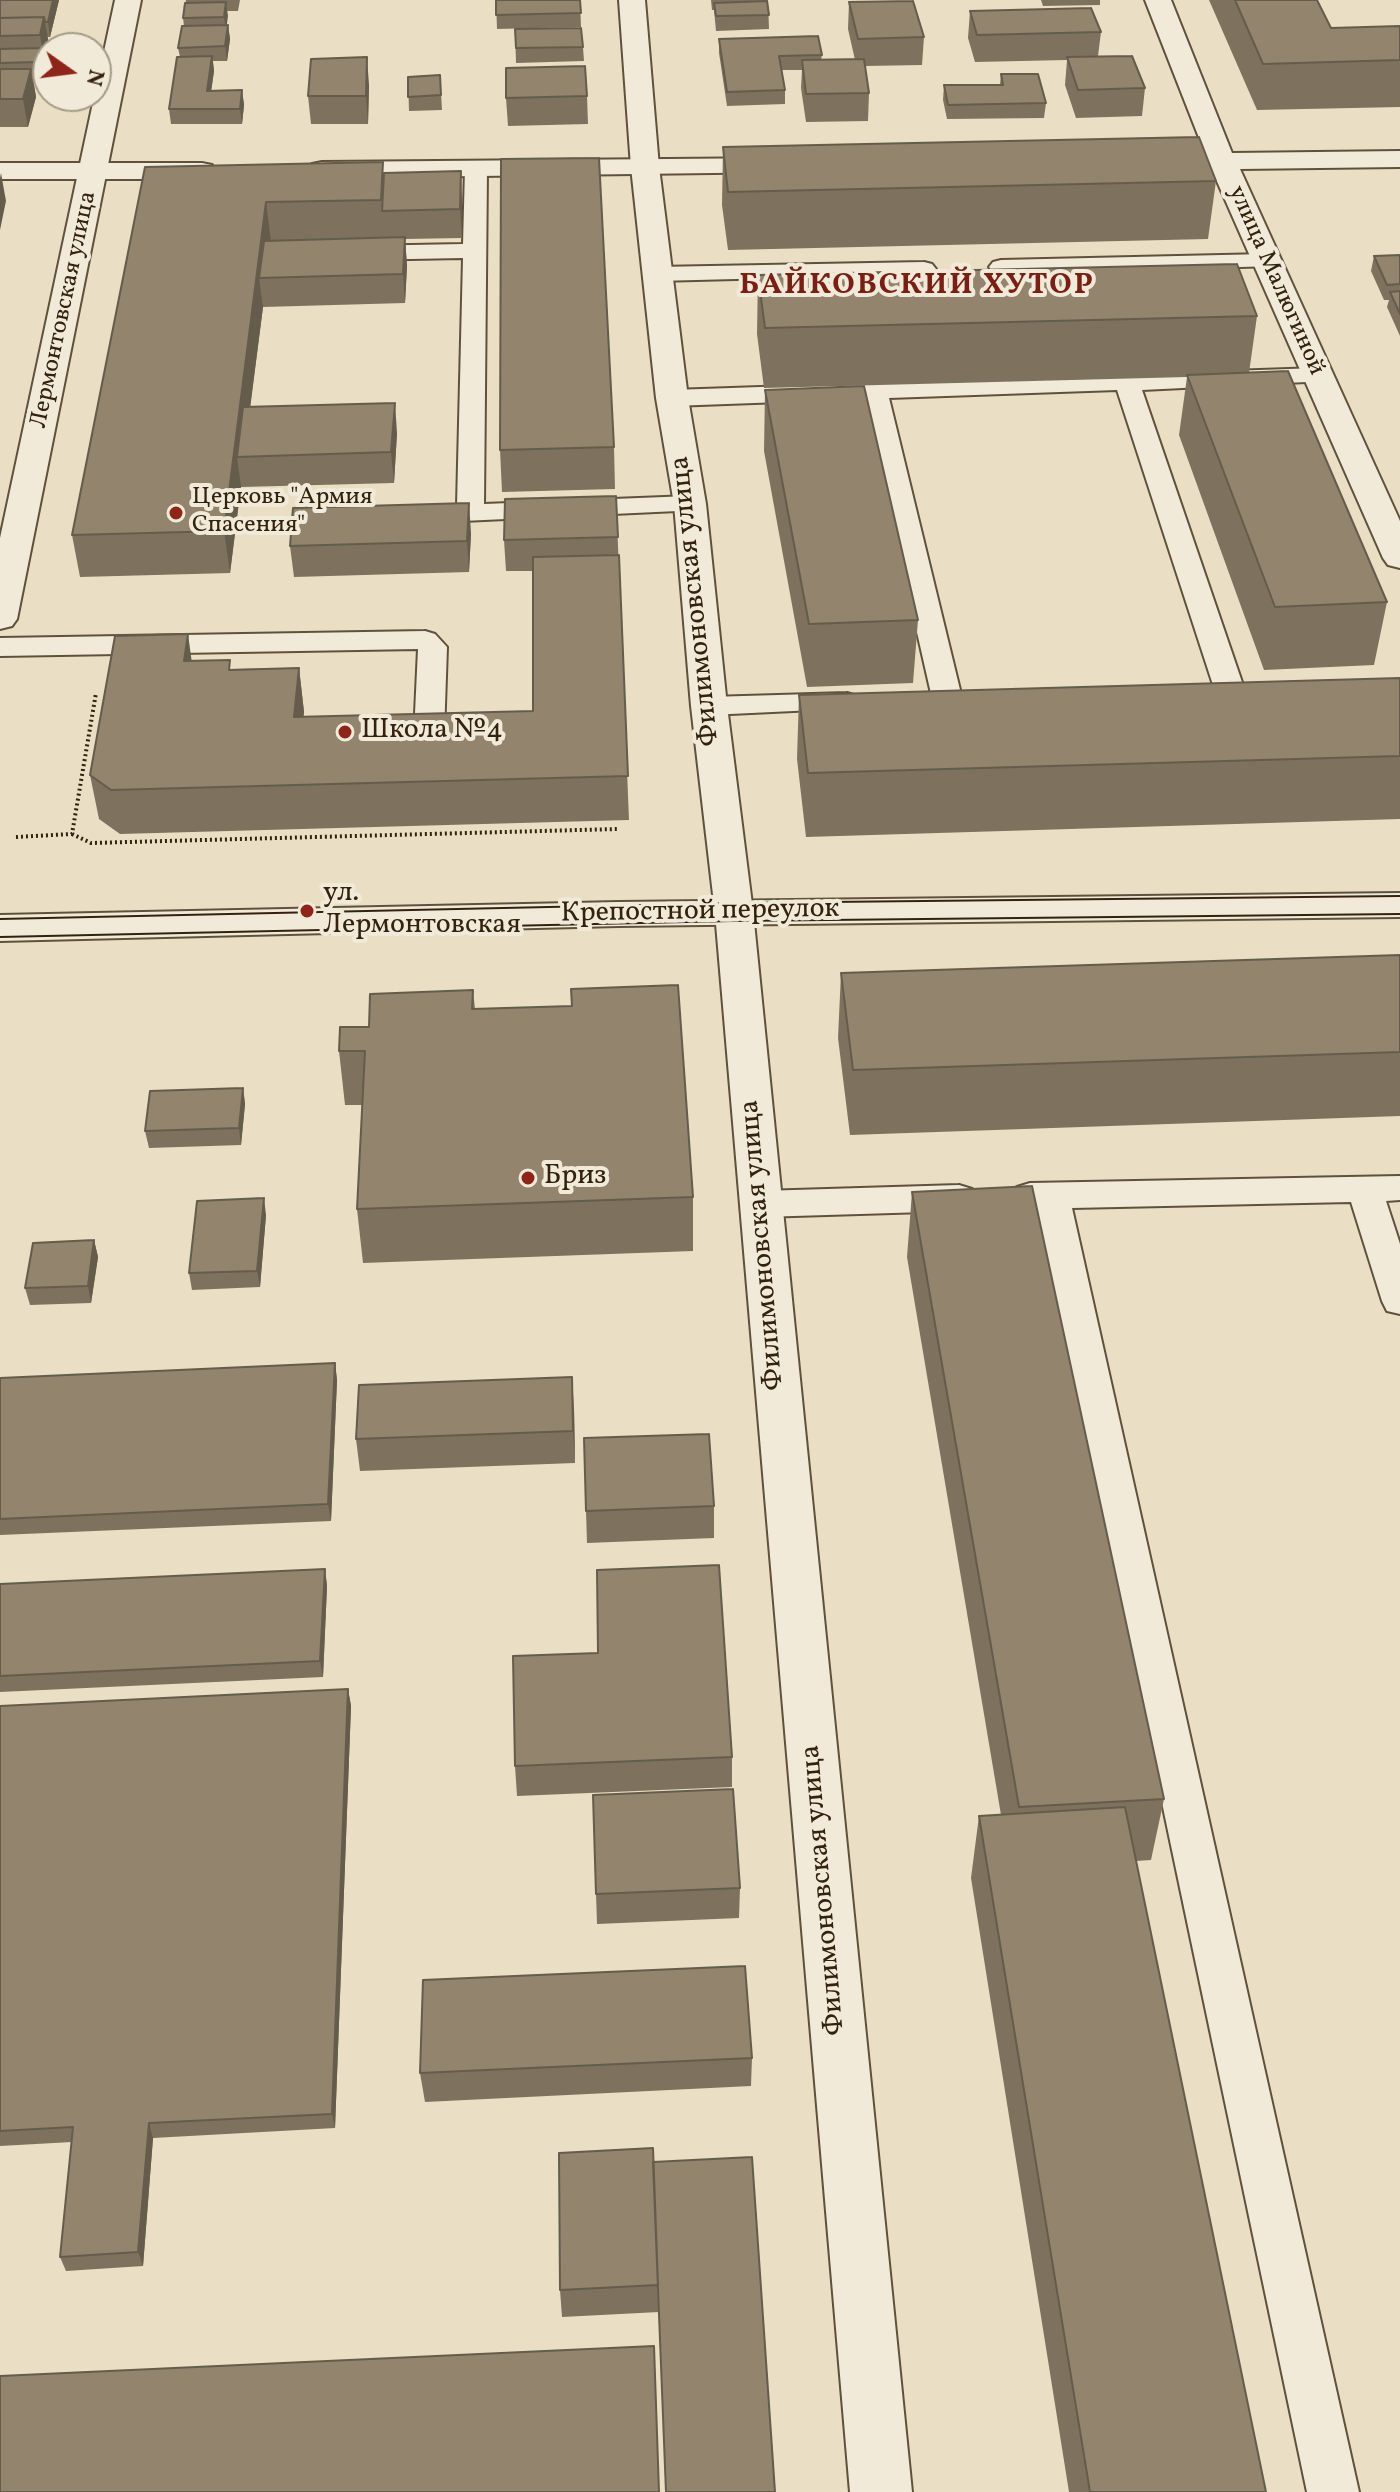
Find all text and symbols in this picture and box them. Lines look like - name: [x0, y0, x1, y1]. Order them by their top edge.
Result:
- north arrow: [32, 32, 112, 112]
- text: N: [77, 66, 111, 89]
- street label: улица Малюгиной: [1220, 182, 1330, 380]
- street label: Лермонтовская улица: [26, 189, 104, 431]
- district label: БАЙКОВСКИЙ ХУТОР: [739, 269, 1095, 305]
- street label: Филимоновская улица: [665, 454, 729, 748]
- place label: Церковь "Армия Спасения": [192, 485, 372, 541]
- marker: Церковь "Армия Спасения": [167, 504, 185, 522]
- place label: Школа №4: [361, 715, 503, 749]
- marker: Школа №4: [336, 723, 354, 741]
- place label: ул. Лермонтовская: [323, 878, 521, 944]
- street label: Крепостной переулок: [560, 894, 840, 932]
- marker: ул. Лермонтовская: [298, 902, 316, 920]
- street label: Филимоновская улица: [735, 1098, 793, 1392]
- place label: Бриз: [544, 1161, 606, 1195]
- marker: Бриз: [519, 1169, 537, 1187]
- street label: Филимоновская улица: [796, 1743, 854, 2037]

